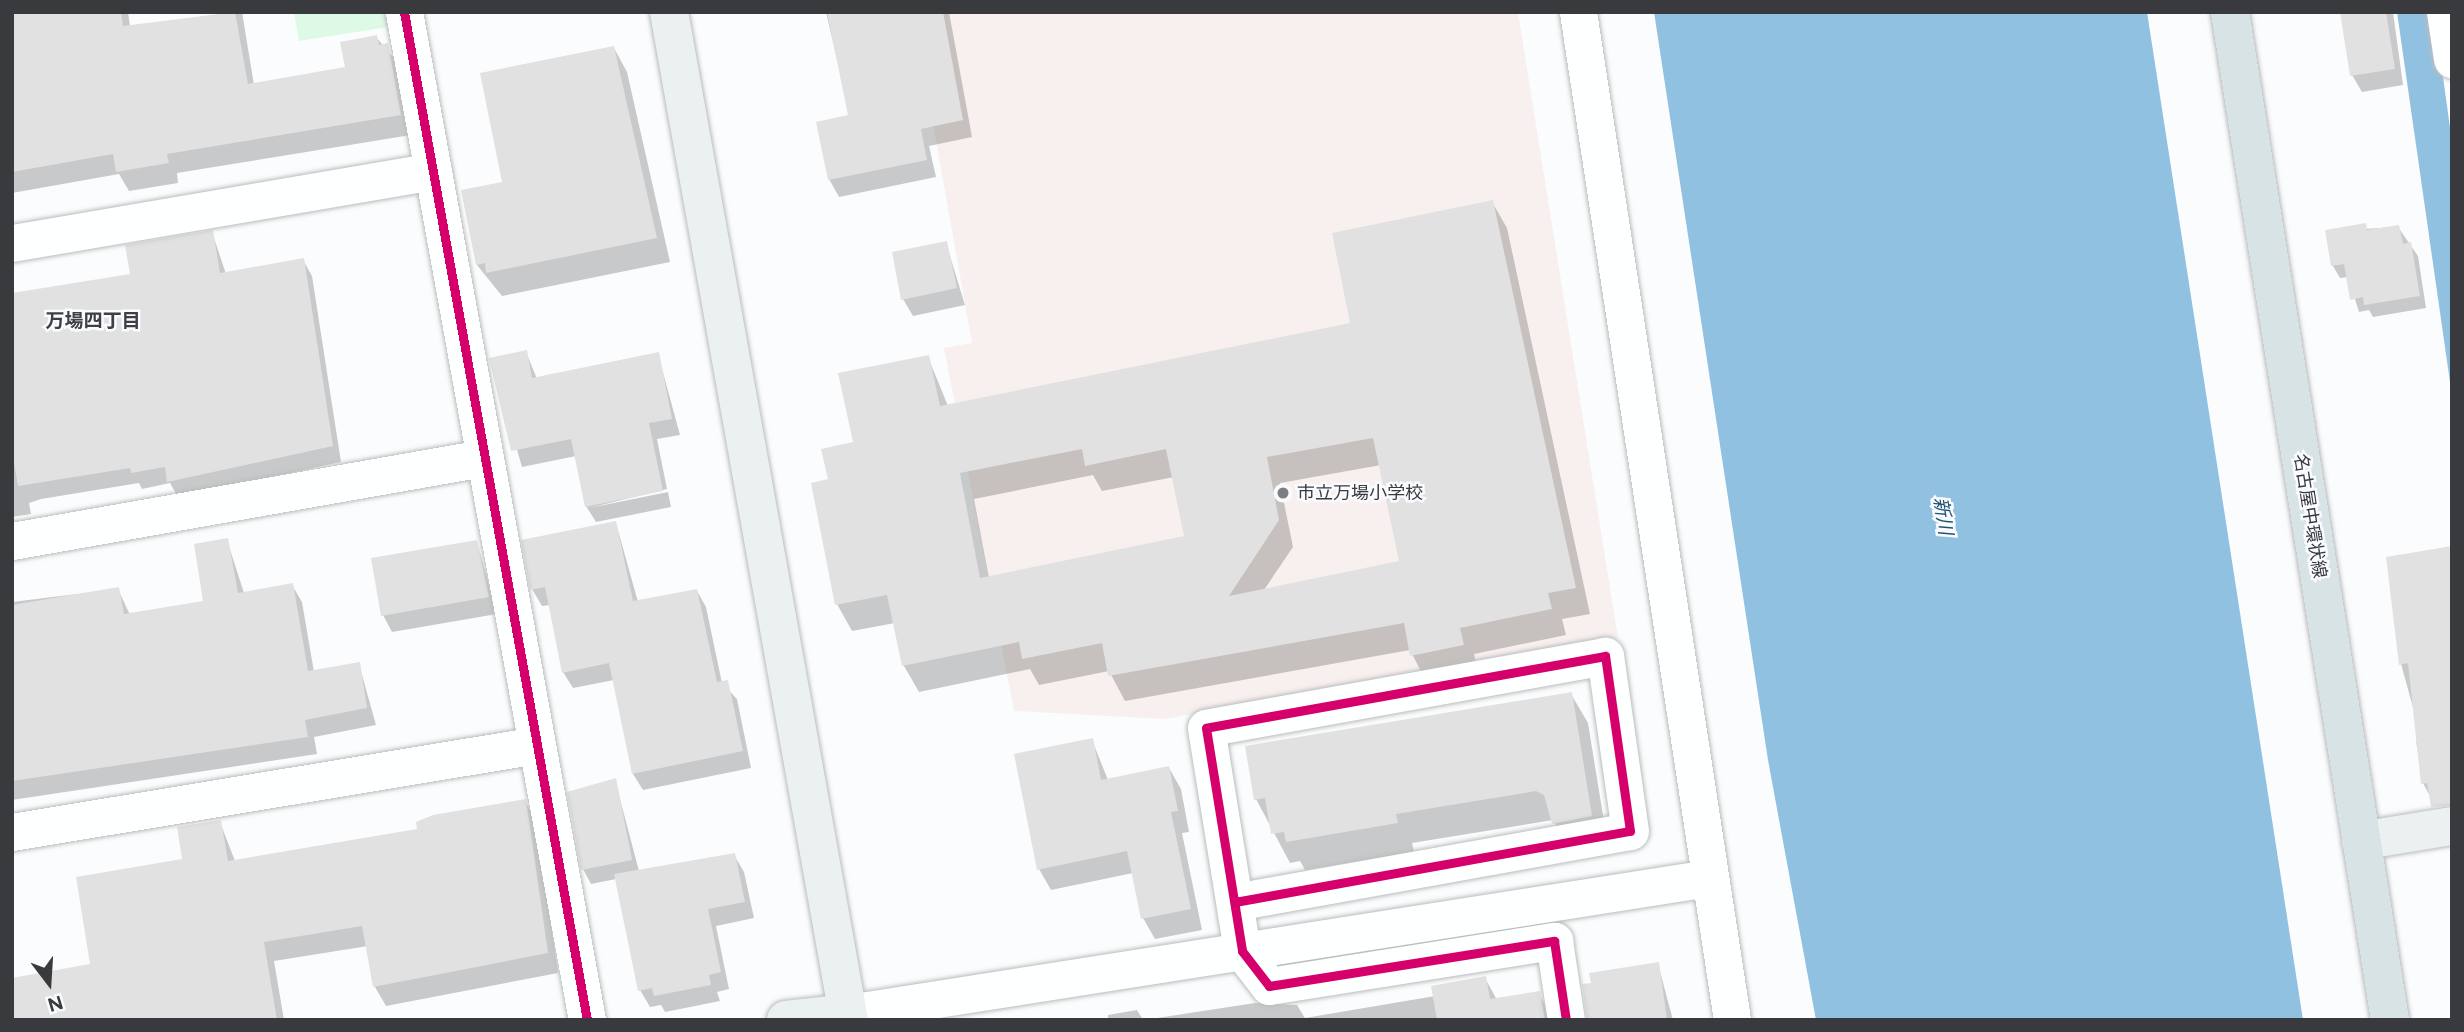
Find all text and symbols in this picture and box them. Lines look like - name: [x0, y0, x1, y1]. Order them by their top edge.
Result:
- district label: 万場四丁目: [46, 310, 140, 332]
- street label: 名古屋中環状線: [2289, 452, 2331, 580]
- place label: 市立万場小学校: [1297, 482, 1423, 504]
- marker: 市立万場小学校: [1275, 485, 1291, 501]
- water label: 新川: [1929, 495, 1957, 537]
- north arrow: [14, 948, 84, 1018]
- text: N: [45, 990, 66, 1017]

